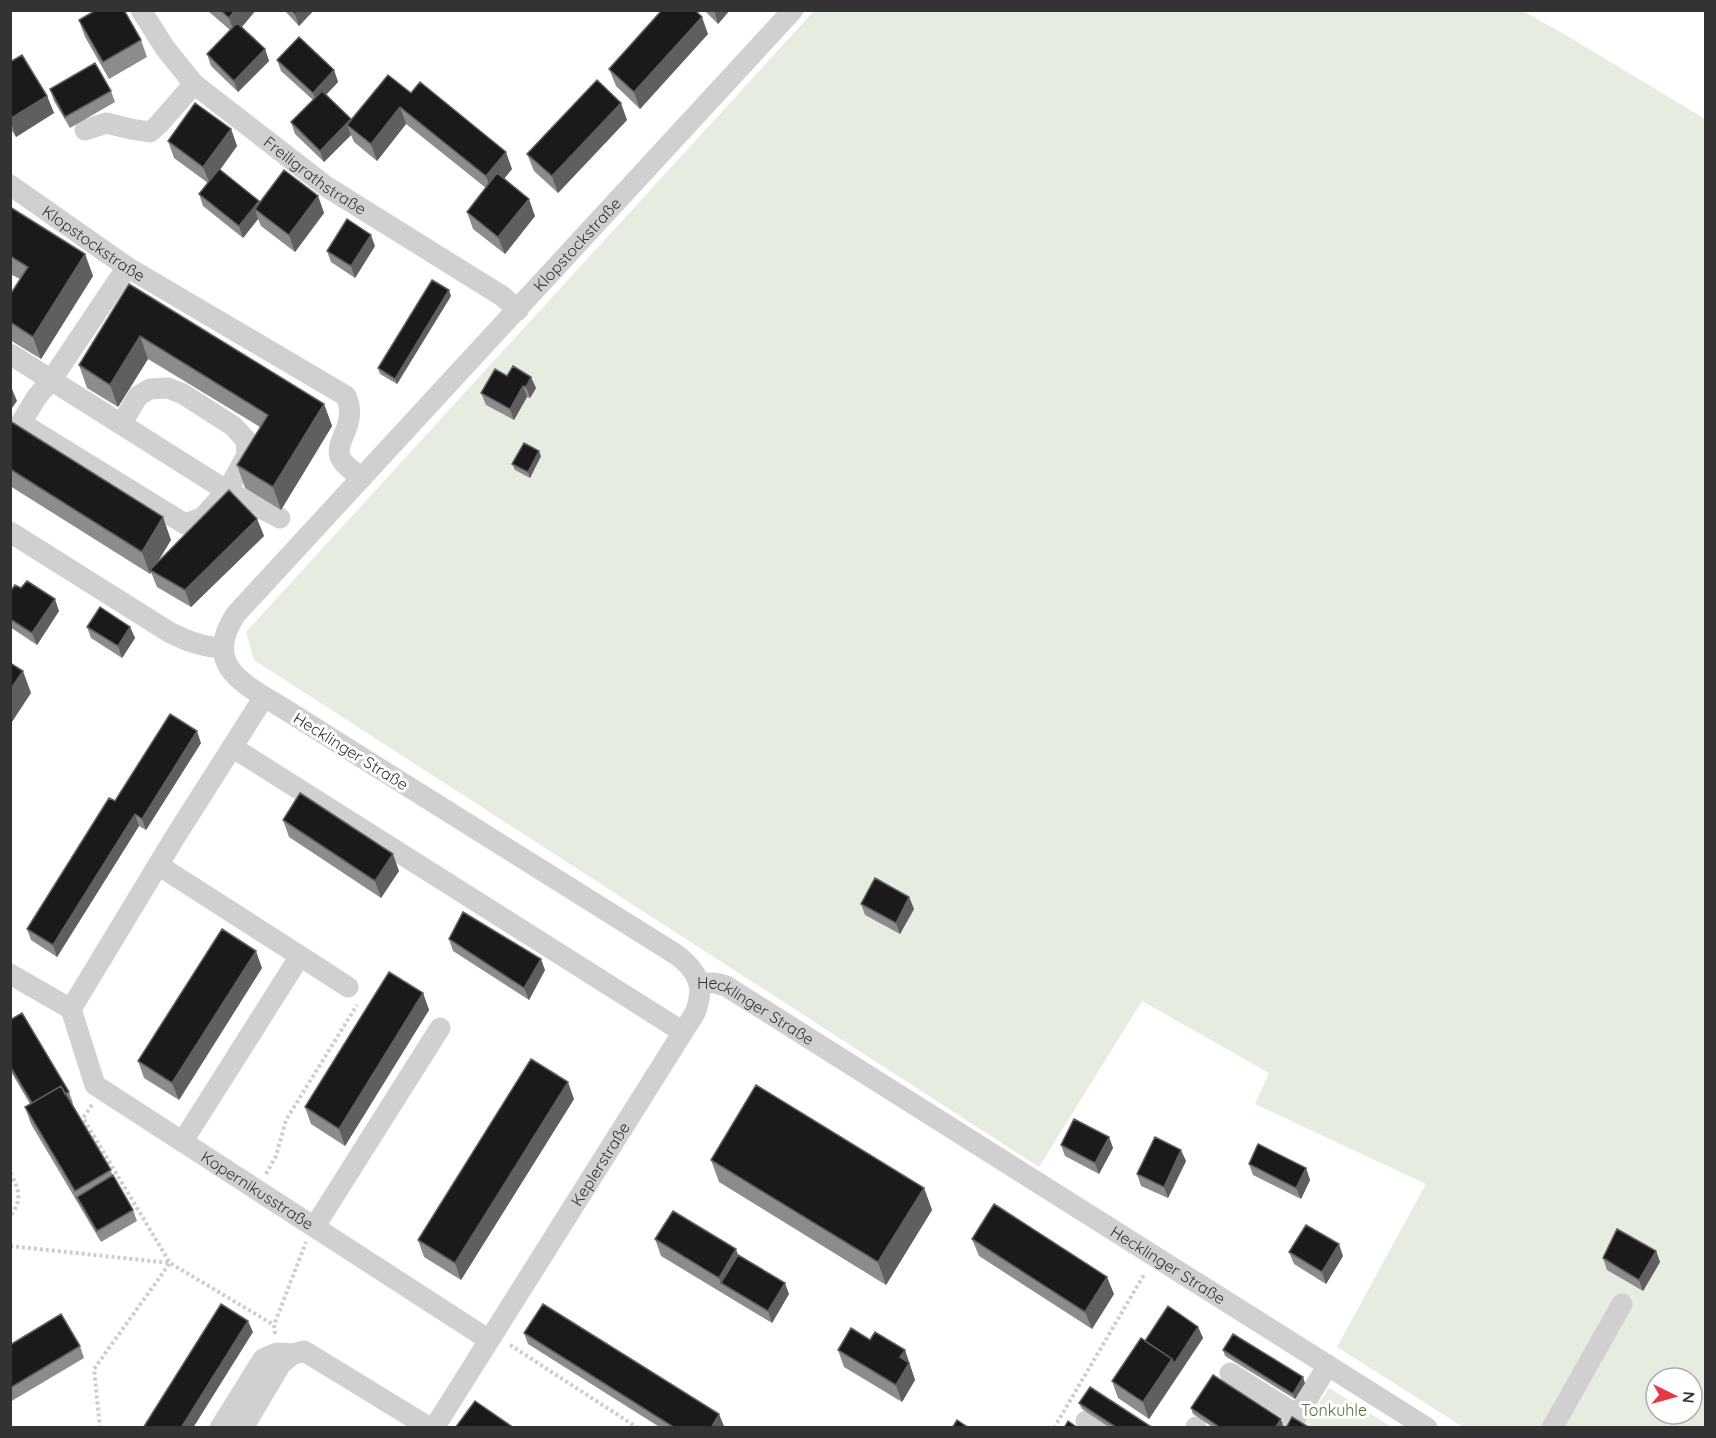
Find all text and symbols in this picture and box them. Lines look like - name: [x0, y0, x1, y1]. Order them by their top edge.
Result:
- street label: Freiligrathstraße: [260, 132, 370, 219]
- street label: Klopstockstraße: [529, 193, 625, 295]
- street label: Klopstockstraße: [38, 201, 149, 285]
- street label: Hecklinger Straße: [290, 708, 412, 794]
- street label: Hecklinger Straße: [697, 973, 818, 1049]
- street label: Keplerstraße: [566, 1118, 634, 1210]
- street label: Kopernikusstraße: [197, 1146, 317, 1234]
- street label: Hecklinger Straße: [1107, 1221, 1229, 1308]
- north arrow: [1644, 1366, 1704, 1426]
- text: N: [1678, 1391, 1699, 1404]
- park label: Tonkuhle: [1301, 1400, 1367, 1420]

